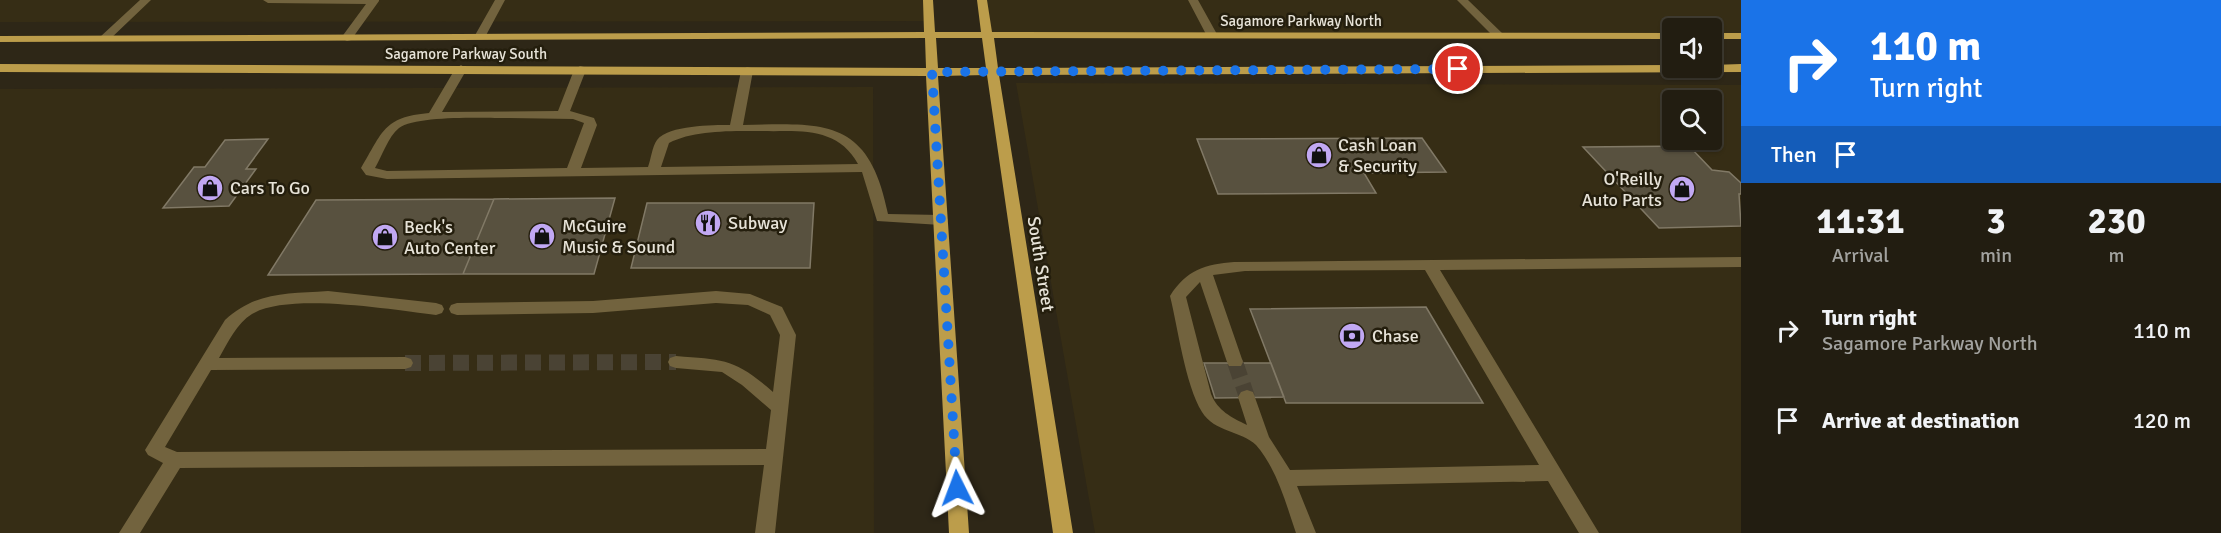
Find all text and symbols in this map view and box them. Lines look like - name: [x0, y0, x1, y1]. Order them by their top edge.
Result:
- street label: Sagamore Parkway North: [1220, 12, 1382, 30]
- map controls: [1662, 18, 1722, 150]
- button: sound: [1662, 18, 1722, 78]
- text: 110 m: [1870, 21, 1981, 72]
- icon: right: [1771, 24, 1849, 102]
- pin: [1432, 43, 1483, 94]
- street label: Sagamore Parkway South: [385, 45, 547, 63]
- icon: arrive: [1441, 52, 1474, 85]
- text: Turn right: [1870, 72, 1983, 105]
- button: search: [1662, 90, 1722, 150]
- place label: Cash Loan & Security: [1338, 134, 1418, 177]
- icon: arrive: [1829, 138, 1862, 171]
- shop icon: Cash Loan & Security: [1304, 140, 1334, 170]
- text: Then: [1771, 141, 1817, 168]
- place label: O'Reilly Auto Parts: [1582, 168, 1663, 211]
- shop icon: Cars To Go: [195, 173, 225, 203]
- shop icon: O'Reilly Auto Parts: [1667, 174, 1697, 204]
- place label: Cars To Go: [230, 177, 310, 199]
- text: 11:31: [1816, 199, 1905, 244]
- text: 3: [1986, 199, 2006, 244]
- text: 230: [2087, 199, 2146, 244]
- restaurant icon: Subway: [693, 208, 723, 238]
- place label: Subway: [728, 212, 788, 234]
- place label: McGuire Music & Sound: [562, 215, 675, 258]
- street label: South Street: [1023, 215, 1059, 313]
- place label: Beck's Auto Center: [404, 216, 496, 259]
- shop icon: McGuire Music & Sound: [527, 221, 557, 251]
- shop icon: Beck's Auto Center: [370, 222, 400, 252]
- text: Arrival: [1832, 243, 1889, 268]
- text: min: [1980, 243, 2012, 268]
- text: m: [2109, 243, 2125, 268]
- text: Turn right: [1822, 304, 1917, 331]
- icon: right: [1771, 314, 1804, 347]
- text: 110 m: [2133, 317, 2191, 344]
- bank icon: Chase: [1337, 321, 1367, 351]
- place label: Chase: [1372, 325, 1419, 347]
- text: Sagamore Parkway North: [1822, 331, 2038, 356]
- icon: arrive: [1771, 404, 1804, 437]
- text: Arrive at destination: [1822, 407, 2019, 434]
- text: 120 m: [2133, 407, 2191, 434]
- position arrow: [925, 456, 989, 520]

